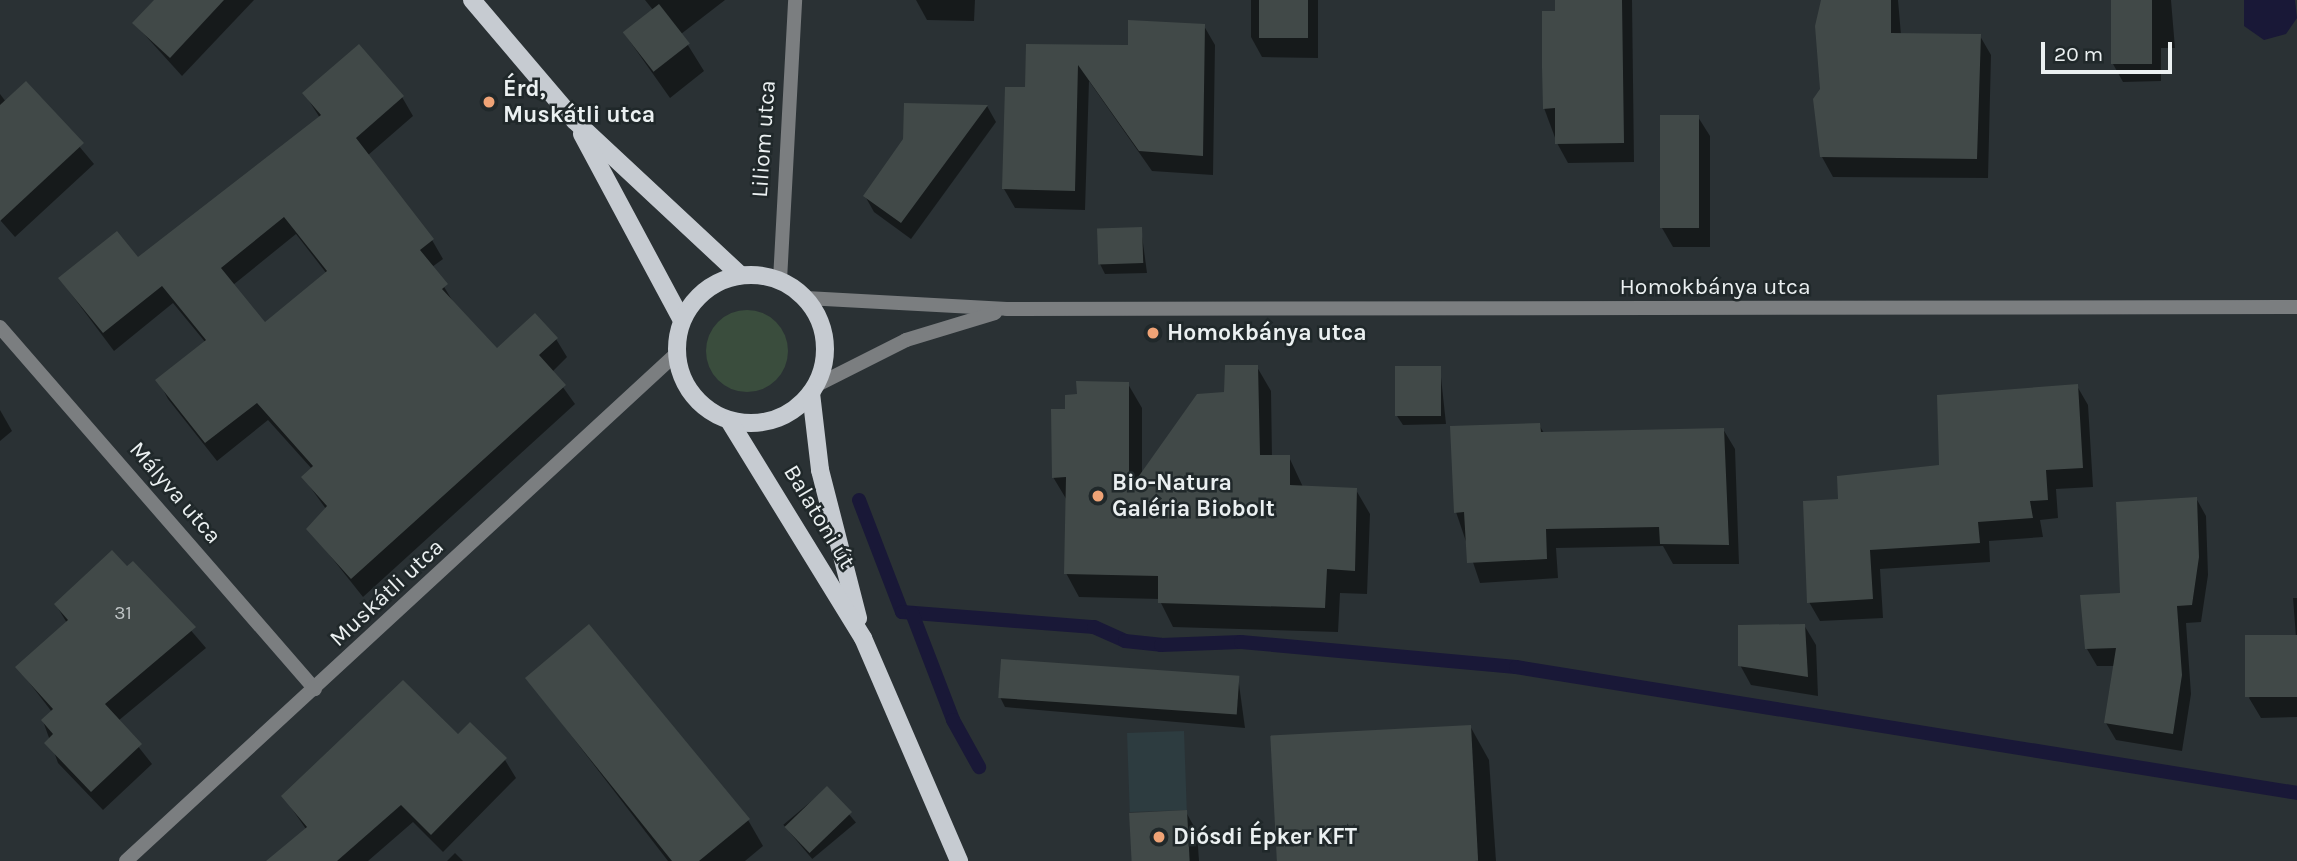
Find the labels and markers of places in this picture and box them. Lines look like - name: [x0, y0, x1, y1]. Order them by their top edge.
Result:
- place label: Érd, Muskátli utca: [503, 75, 655, 129]
- marker: Érd, Muskátli utca: [481, 94, 497, 110]
- place label: Homokbánya utca: [1167, 319, 1367, 347]
- marker: Homokbánya utca: [1145, 325, 1161, 341]
- place label: Bio-Natura Galéria Biobolt: [1112, 469, 1275, 523]
- marker: Bio-Natura Galéria Biobolt: [1090, 488, 1106, 504]
- place label: Diósdi Épker KFT: [1173, 823, 1357, 851]
- marker: Diósdi Épker KFT: [1151, 829, 1167, 845]

